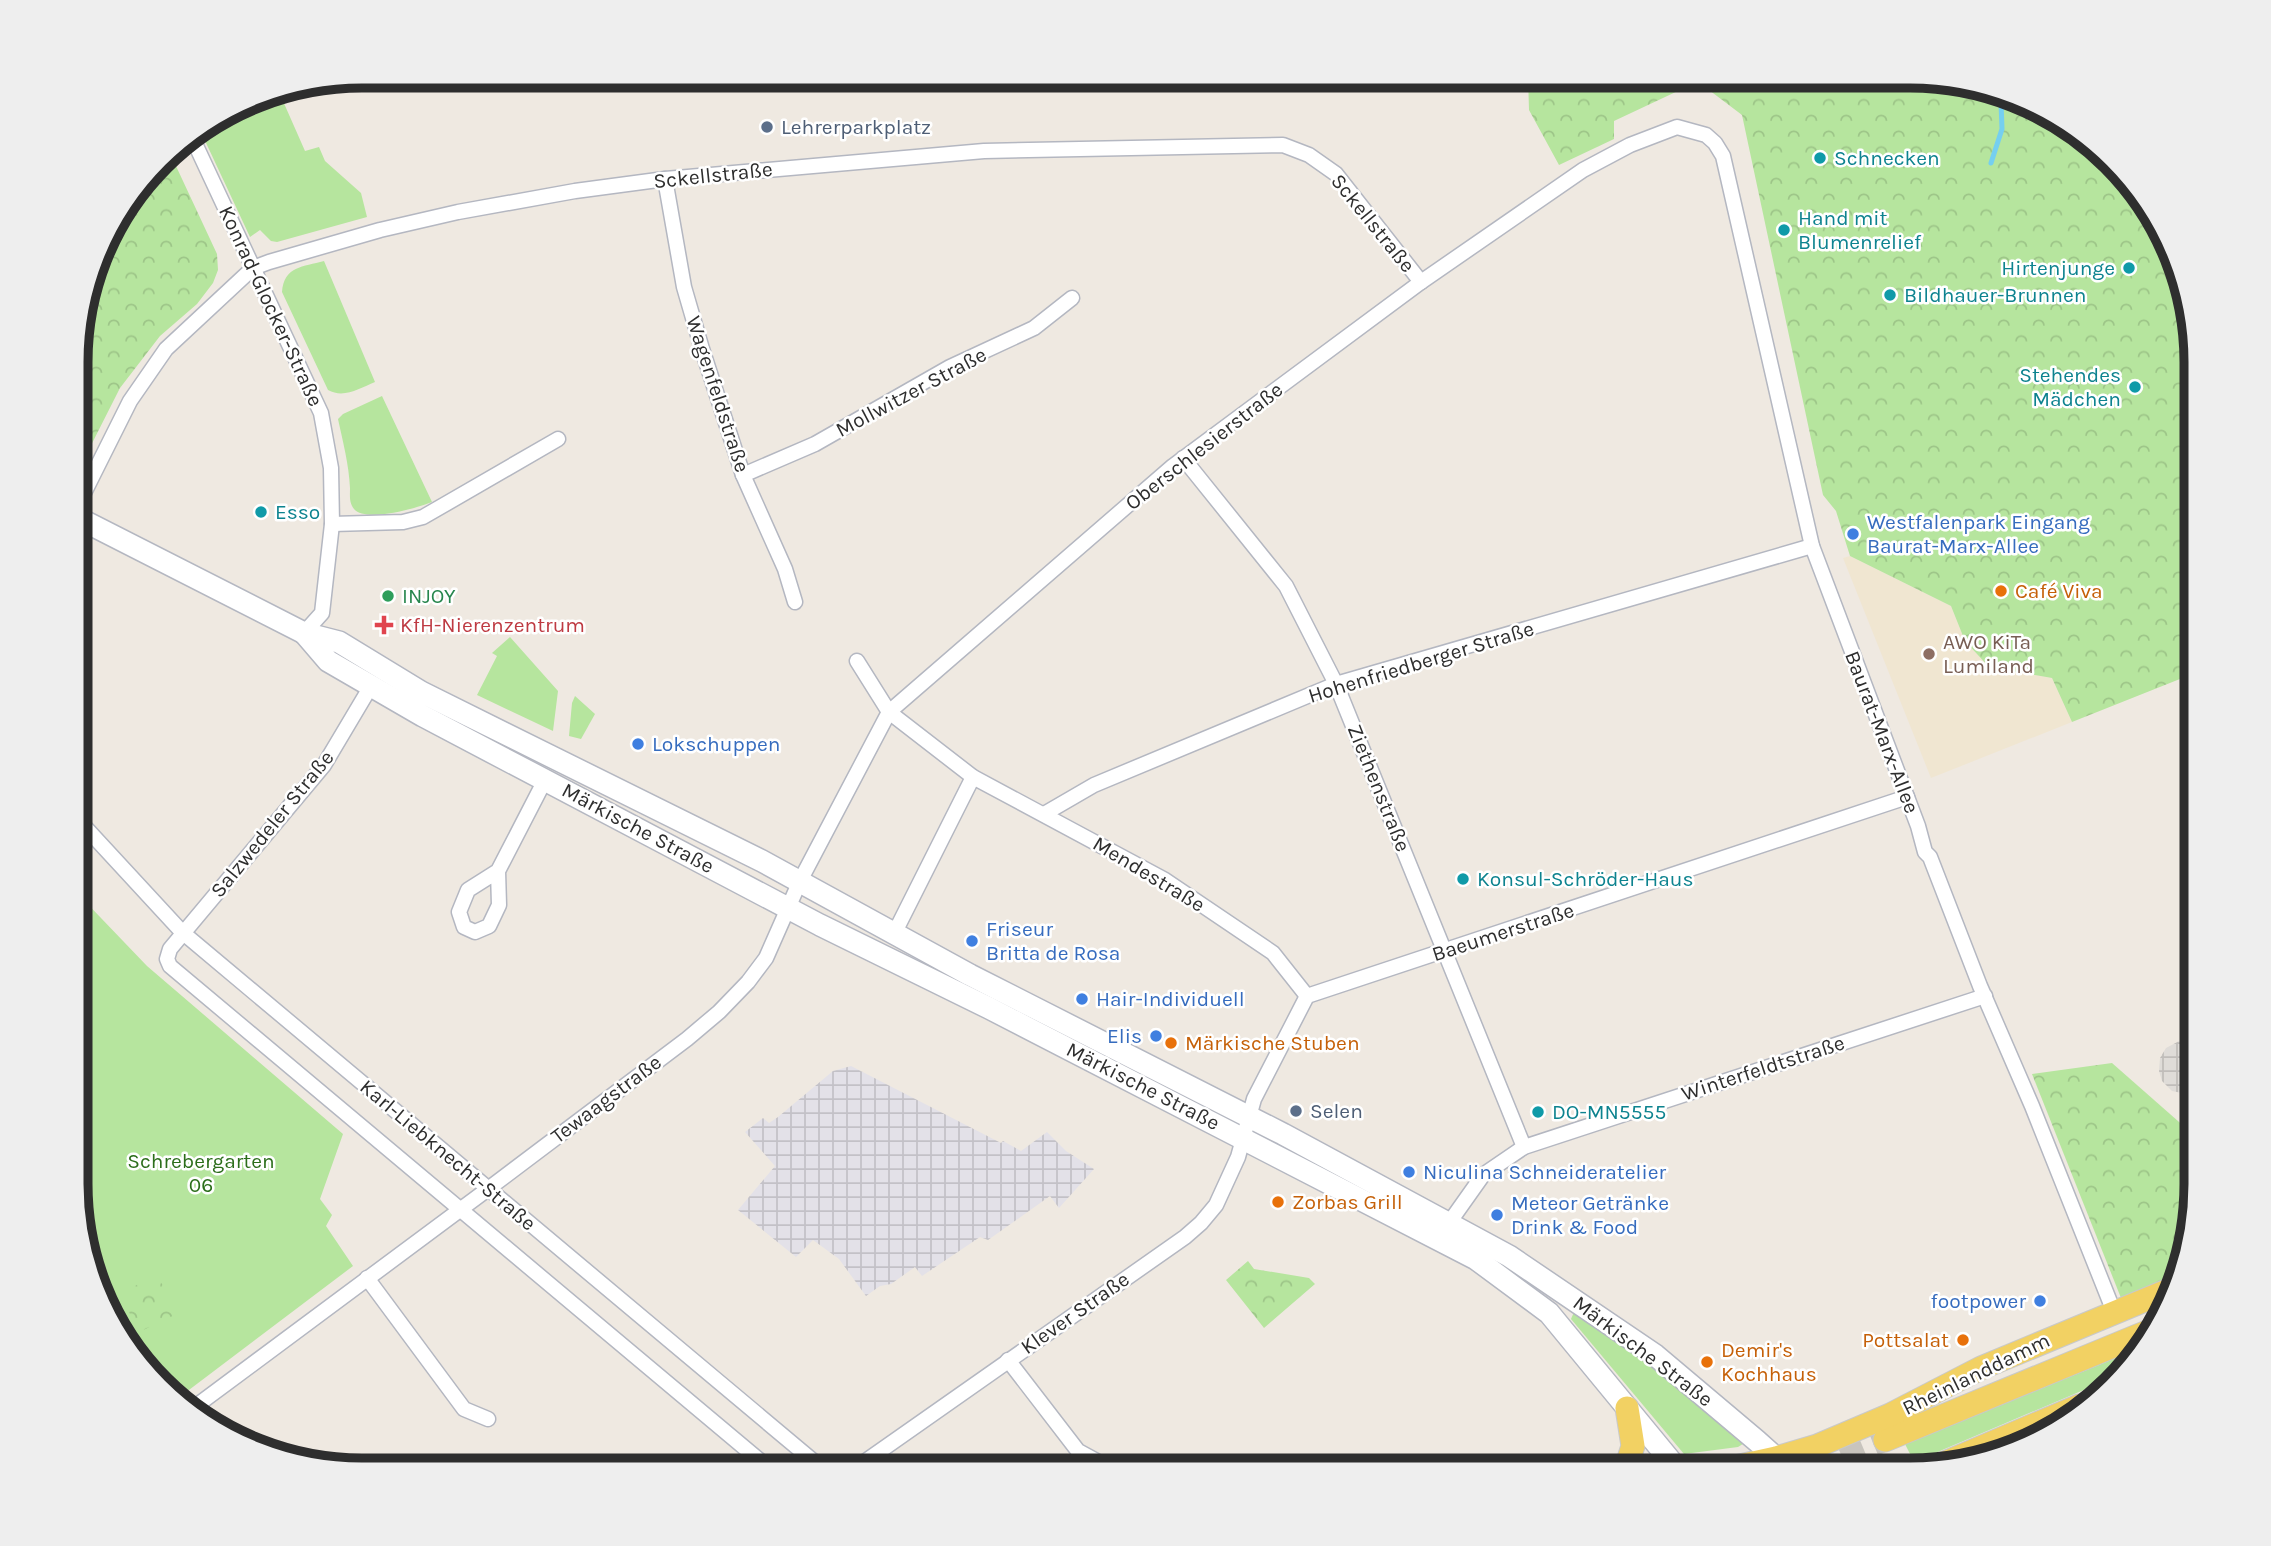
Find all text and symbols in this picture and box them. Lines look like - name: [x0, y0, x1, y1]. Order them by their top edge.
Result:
- place label: Lehrerparkplatz: [781, 115, 931, 139]
- marker: Lehrerparkplatz: [759, 119, 775, 135]
- place label: Schnecken: [1834, 146, 1940, 170]
- marker: Schnecken: [1812, 150, 1828, 166]
- street label: Sckellstraße: [652, 157, 774, 193]
- street label: Sckellstraße: [1326, 169, 1420, 277]
- street label: Konrad-Glocker-Straße: [214, 202, 328, 410]
- place label: Hand mit Blumenrelief: [1798, 206, 1922, 254]
- marker: Hand mit Blumenrelief: [1776, 222, 1792, 238]
- place label: Hirtenjunge: [2001, 256, 2115, 280]
- marker: Hirtenjunge: [2121, 260, 2137, 276]
- place label: Bildhauer-Brunnen: [1904, 283, 2086, 307]
- marker: Bildhauer-Brunnen: [1882, 287, 1898, 303]
- street label: Wagenfeldstraße: [681, 313, 755, 475]
- street label: Mollwitzer Straße: [832, 342, 990, 442]
- place label: Stehendes Mädchen: [2019, 363, 2121, 411]
- street label: Oberschlesierstraße: [1121, 377, 1287, 515]
- marker: Stehendes Mädchen: [2127, 379, 2143, 395]
- place label: Esso: [275, 500, 320, 524]
- marker: Esso: [253, 504, 269, 520]
- place label: Westfalenpark Eingang Baurat-Marx-Allee: [1867, 510, 2090, 558]
- marker: Westfalenpark Eingang Baurat-Marx-Allee: [1845, 526, 1861, 542]
- place label: Café Viva: [2015, 579, 2103, 603]
- marker: Café Viva: [1993, 583, 2009, 599]
- place label: INJOY: [402, 584, 456, 608]
- marker: INJOY: [380, 588, 396, 604]
- place label: KfH-Nierenzentrum: [400, 613, 585, 637]
- marker: KfH-Nierenzentrum: [374, 615, 394, 635]
- street label: Hohenfriedberger Straße: [1305, 616, 1537, 708]
- place label: AWO KiTa Lumiland: [1943, 630, 2034, 678]
- marker: AWO KiTa Lumiland: [1921, 646, 1937, 662]
- street label: Baurat-Marx-Allee: [1840, 647, 1924, 817]
- street label: Ziethenstraße: [1343, 721, 1415, 855]
- place label: Lokschuppen: [652, 732, 780, 756]
- marker: Lokschuppen: [630, 736, 646, 752]
- street label: Salzwedeler Straße: [205, 746, 339, 902]
- street label: Märkische Straße: [558, 778, 718, 878]
- street label: Mendestraße: [1089, 831, 1209, 917]
- place label: Konsul-Schröder-Haus: [1477, 867, 1694, 891]
- marker: Konsul-Schröder-Haus: [1455, 871, 1471, 887]
- street label: Baeumerstraße: [1429, 898, 1577, 966]
- place label: Friseur Britta de Rosa: [986, 917, 1120, 965]
- marker: Friseur Britta de Rosa: [964, 933, 980, 949]
- place label: Hair-Individuell: [1096, 987, 1245, 1011]
- marker: Hair-Individuell: [1074, 991, 1090, 1007]
- place label: Elis: [1107, 1024, 1142, 1048]
- marker: Elis: [1148, 1028, 1164, 1044]
- street label: Winterfeldtstraße: [1678, 1030, 1848, 1106]
- place label: Märkische Stuben: [1185, 1031, 1360, 1055]
- marker: Märkische Stuben: [1163, 1035, 1179, 1051]
- street label: Märkische Straße: [1062, 1037, 1224, 1135]
- street label: Tewaagstraße: [546, 1050, 666, 1148]
- street label: Karl-Liebknecht-Straße: [355, 1075, 541, 1235]
- place label: Selen: [1310, 1099, 1363, 1123]
- place label: DO-MN5555: [1552, 1100, 1666, 1124]
- marker: Selen: [1288, 1103, 1304, 1119]
- marker: DO-MN5555: [1530, 1104, 1546, 1120]
- park label: Schrebergarten 06: [127, 1149, 275, 1197]
- place label: Niculina Schneideratelier: [1423, 1160, 1666, 1184]
- marker: Niculina Schneideratelier: [1401, 1164, 1417, 1180]
- place label: Zorbas Grill: [1292, 1190, 1403, 1214]
- place label: Meteor Getränke Drink & Food: [1511, 1191, 1669, 1239]
- marker: Zorbas Grill: [1270, 1194, 1286, 1210]
- marker: Meteor Getränke Drink & Food: [1489, 1207, 1505, 1223]
- street label: Klever Straße: [1016, 1267, 1134, 1359]
- place label: footpower: [1931, 1289, 2026, 1313]
- street label: Märkische Straße: [1568, 1291, 1718, 1411]
- marker: footpower: [2032, 1293, 2048, 1309]
- place label: Pottsalat: [1862, 1328, 1949, 1352]
- street label: Rheinlanddamm: [1898, 1328, 2054, 1420]
- marker: Pottsalat: [1955, 1332, 1971, 1348]
- place label: Demir's Kochhaus: [1721, 1338, 1817, 1386]
- marker: Demir's Kochhaus: [1699, 1354, 1715, 1370]

